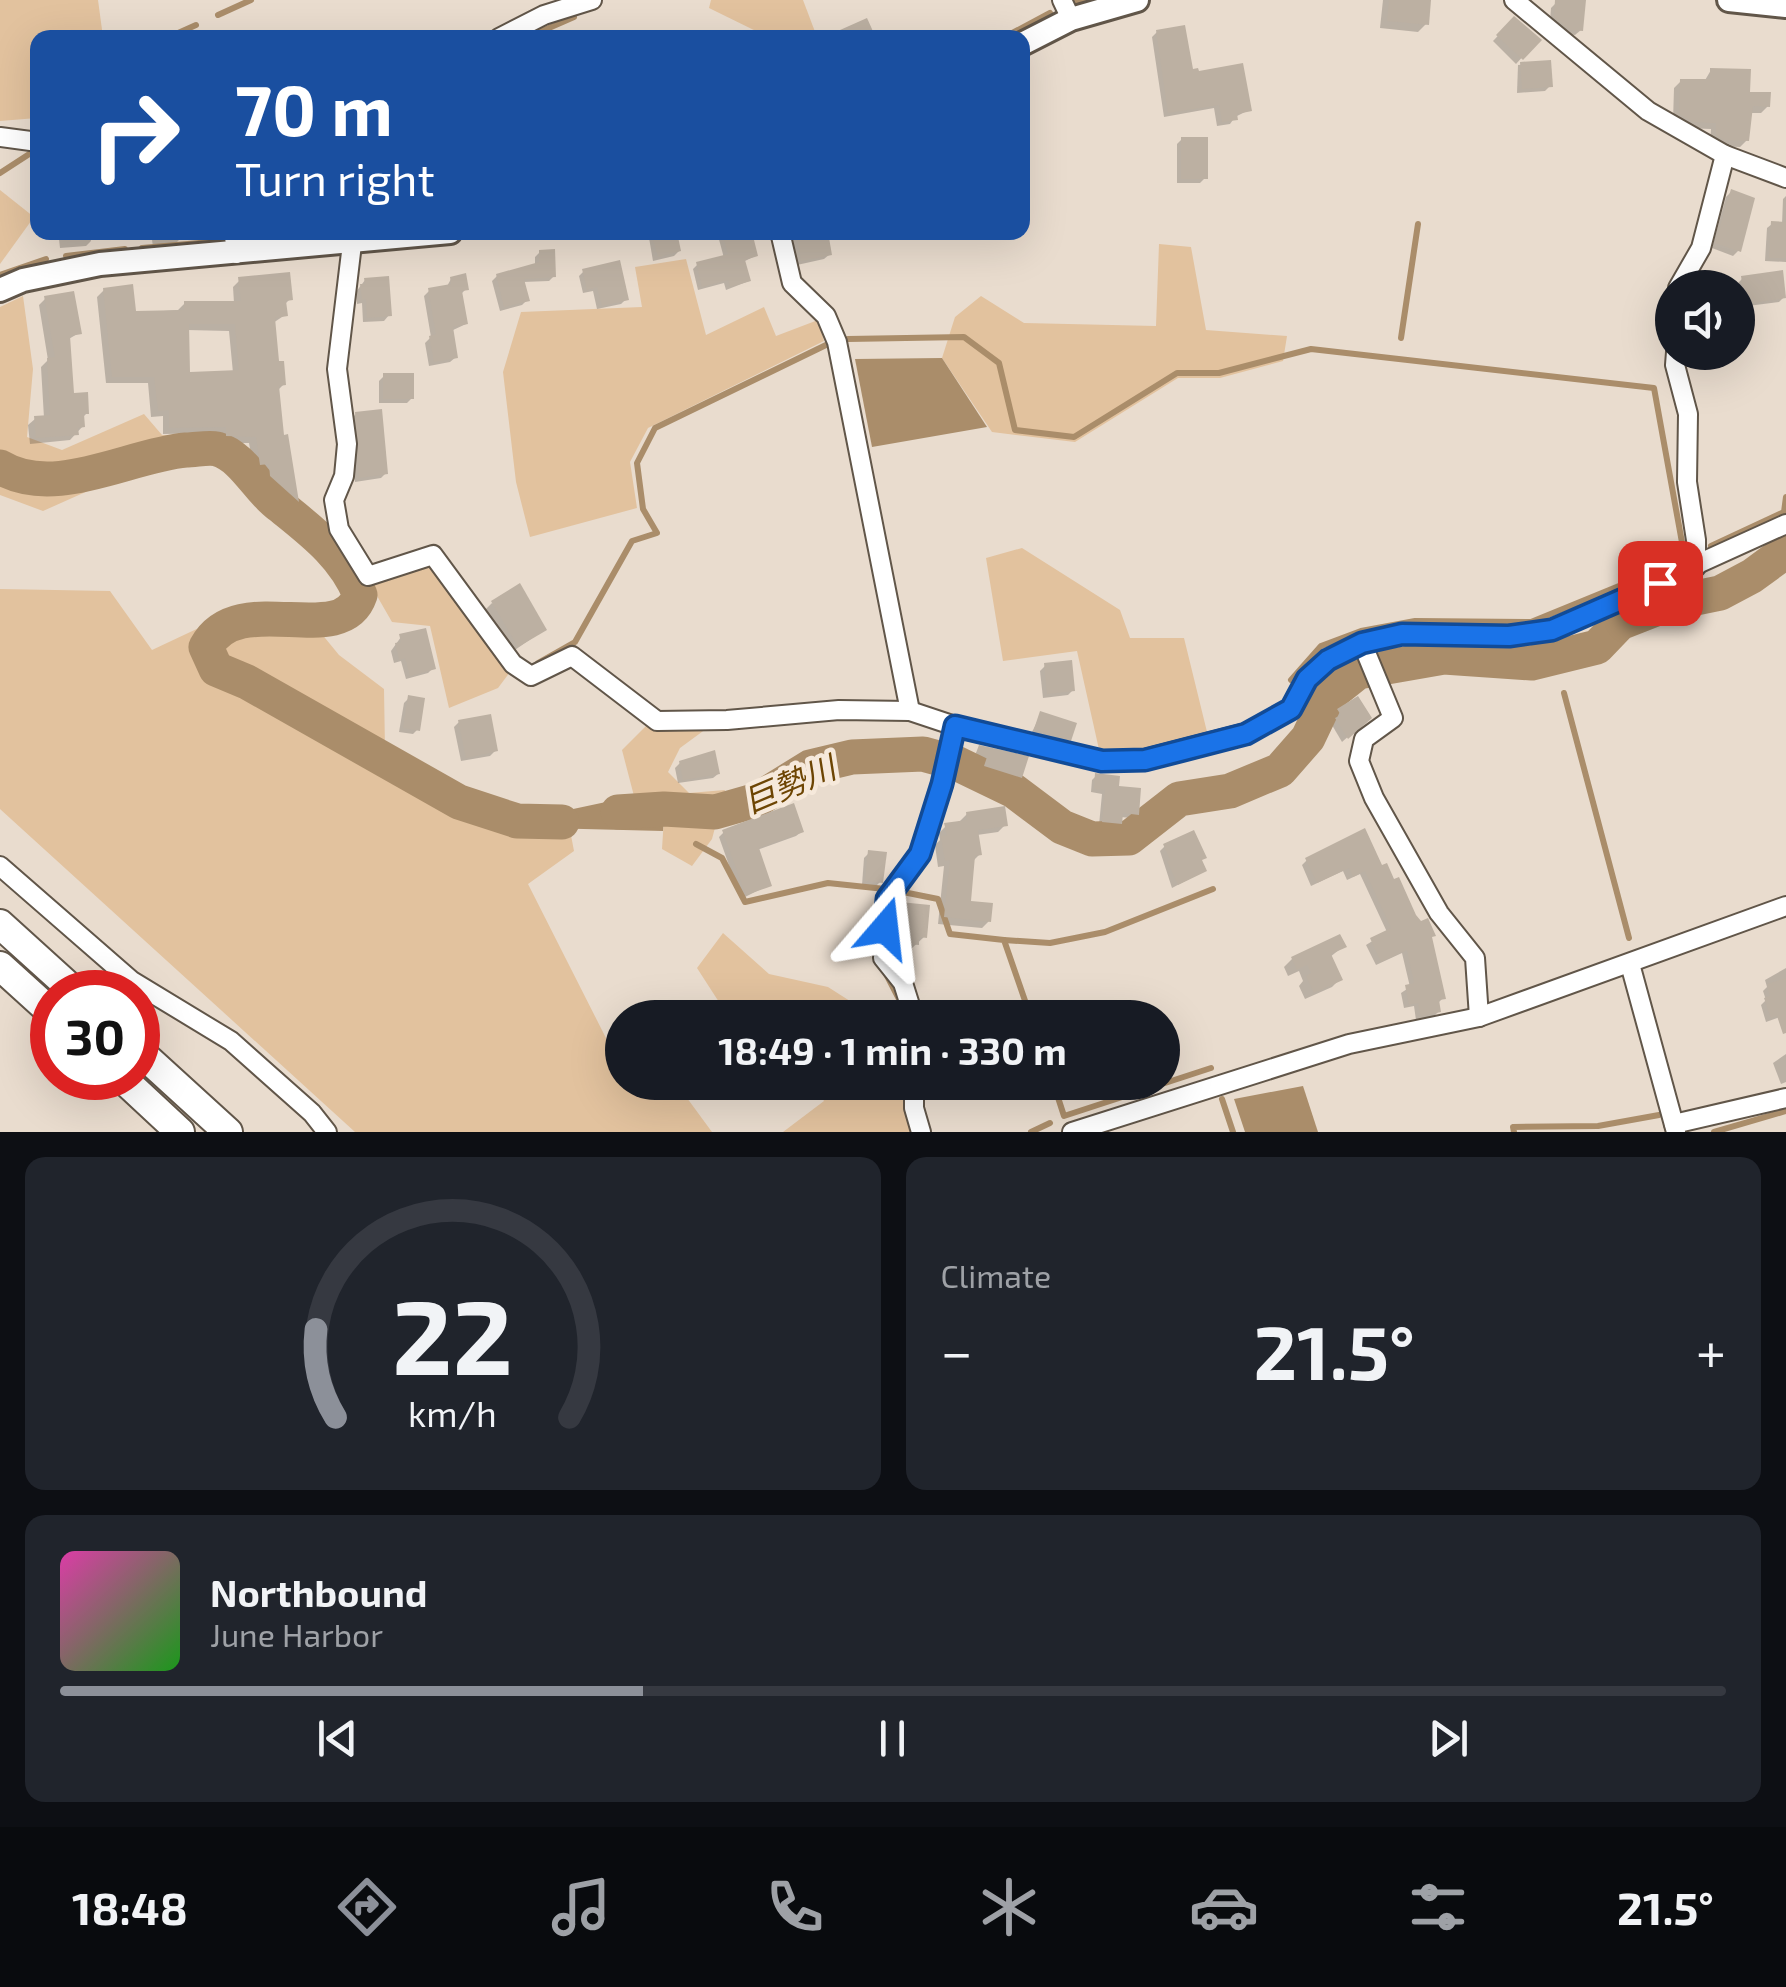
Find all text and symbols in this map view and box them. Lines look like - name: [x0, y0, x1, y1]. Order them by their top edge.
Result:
- text: 70 m: [235, 66, 393, 150]
- icon: right: [70, 70, 200, 200]
- text: Turn right: [235, 151, 435, 205]
- map controls: [1655, 270, 1755, 370]
- button: sound: [1655, 270, 1755, 370]
- pin: [1618, 541, 1703, 626]
- icon: arrive: [1633, 556, 1688, 611]
- water label: 巨勢川: [737, 746, 843, 819]
- position arrow: [833, 876, 937, 980]
- speed limit sign: 30: [30, 970, 160, 1100]
- text: 18:49 · 1 min · 330 m: [718, 1027, 1067, 1073]
- text: Climate: [941, 1256, 1051, 1294]
- text: 22: [392, 1271, 513, 1396]
- text: 21.5°: [1253, 1305, 1415, 1395]
- text: −: [941, 1317, 973, 1383]
- text: +: [1696, 1317, 1726, 1383]
- text: km/h: [408, 1391, 497, 1434]
- text: Northbound: [210, 1569, 428, 1615]
- text: June Harbor: [210, 1615, 383, 1653]
- icon: previous: [310, 1711, 365, 1766]
- icon: pause: [865, 1711, 920, 1766]
- icon: next: [1421, 1711, 1476, 1766]
- icon: directions: [332, 1872, 402, 1942]
- icon: music: [546, 1872, 616, 1942]
- icon: phone: [760, 1872, 830, 1942]
- icon: climate: [974, 1872, 1044, 1942]
- icon: car: [1189, 1872, 1259, 1942]
- icon: filters: [1403, 1872, 1473, 1942]
- text: 18:48: [72, 1880, 188, 1934]
- text: 21.5°: [1617, 1880, 1714, 1934]

